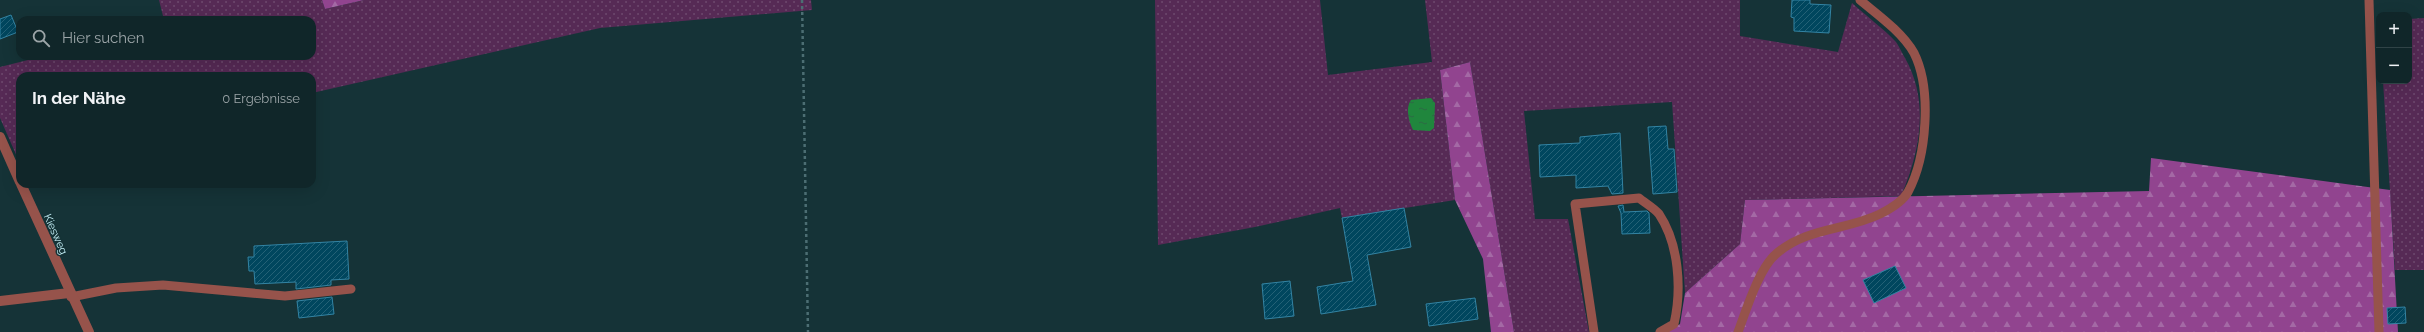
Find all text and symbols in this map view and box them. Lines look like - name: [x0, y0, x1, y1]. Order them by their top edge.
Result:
- map controls: [2376, 12, 2412, 84]
- button: +: [2376, 12, 2412, 48]
- search box: [16, 16, 316, 60]
- icon: search: [30, 27, 52, 49]
- text: Hier suchen: [62, 29, 145, 47]
- button: −: [2376, 48, 2412, 84]
- text: In der Nähe: [32, 88, 126, 108]
- text: 0 Ergebnisse: [222, 91, 300, 106]
- street label: Kiesweg: [41, 212, 70, 257]

